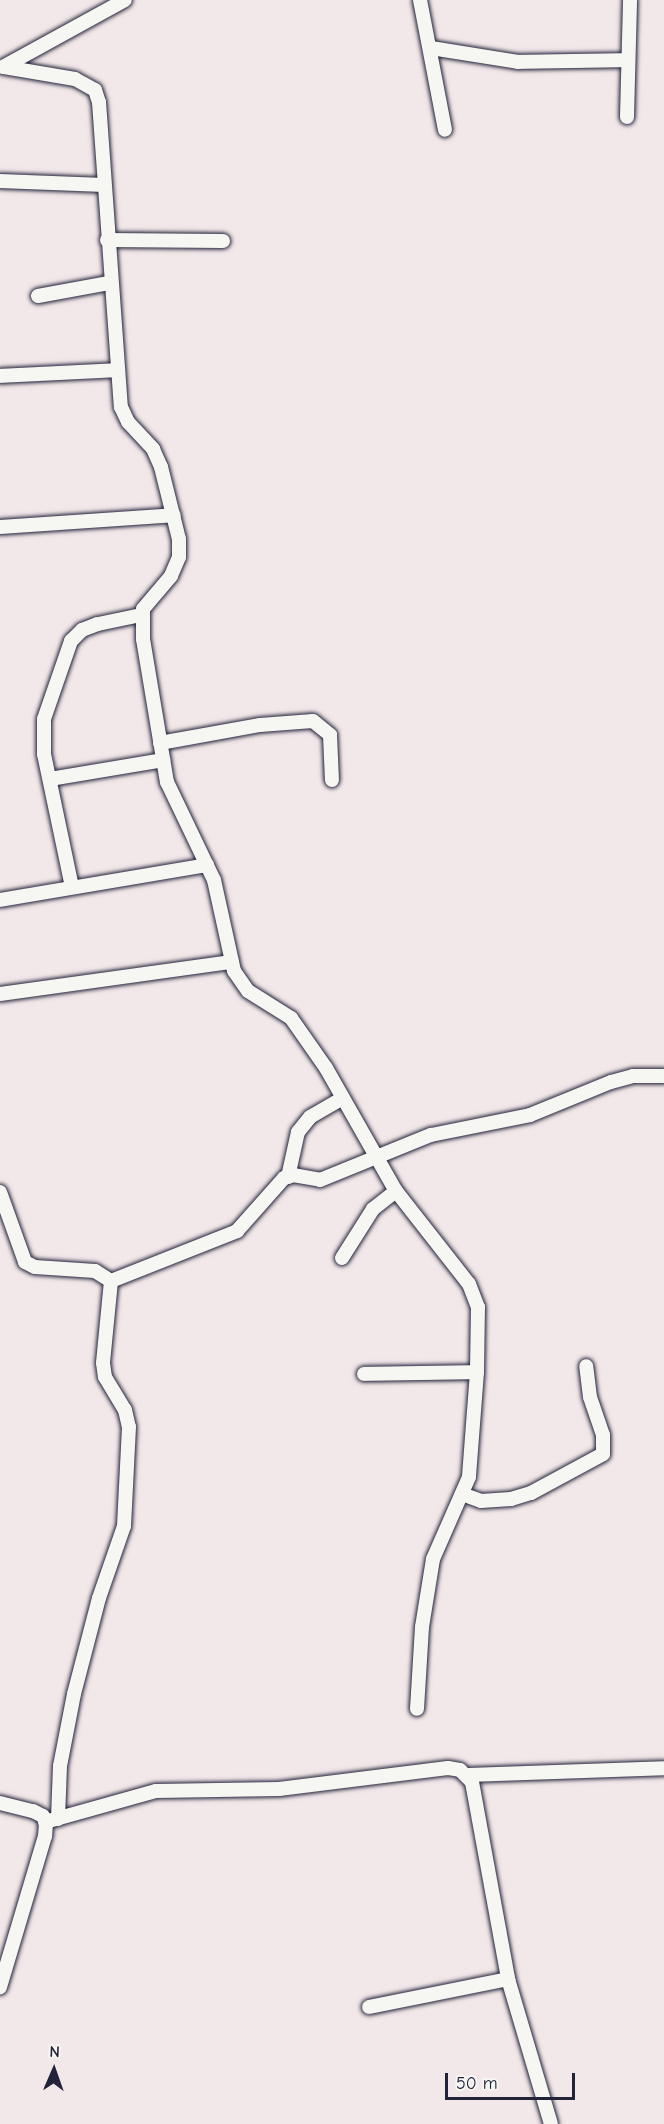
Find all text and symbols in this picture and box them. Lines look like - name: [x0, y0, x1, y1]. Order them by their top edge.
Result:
- north arrow: [24, 2040, 84, 2100]
- text: N: [49, 2043, 60, 2061]
- scale bar: [448, 2061, 578, 2099]
- text: 50 m: [456, 2073, 498, 2094]

